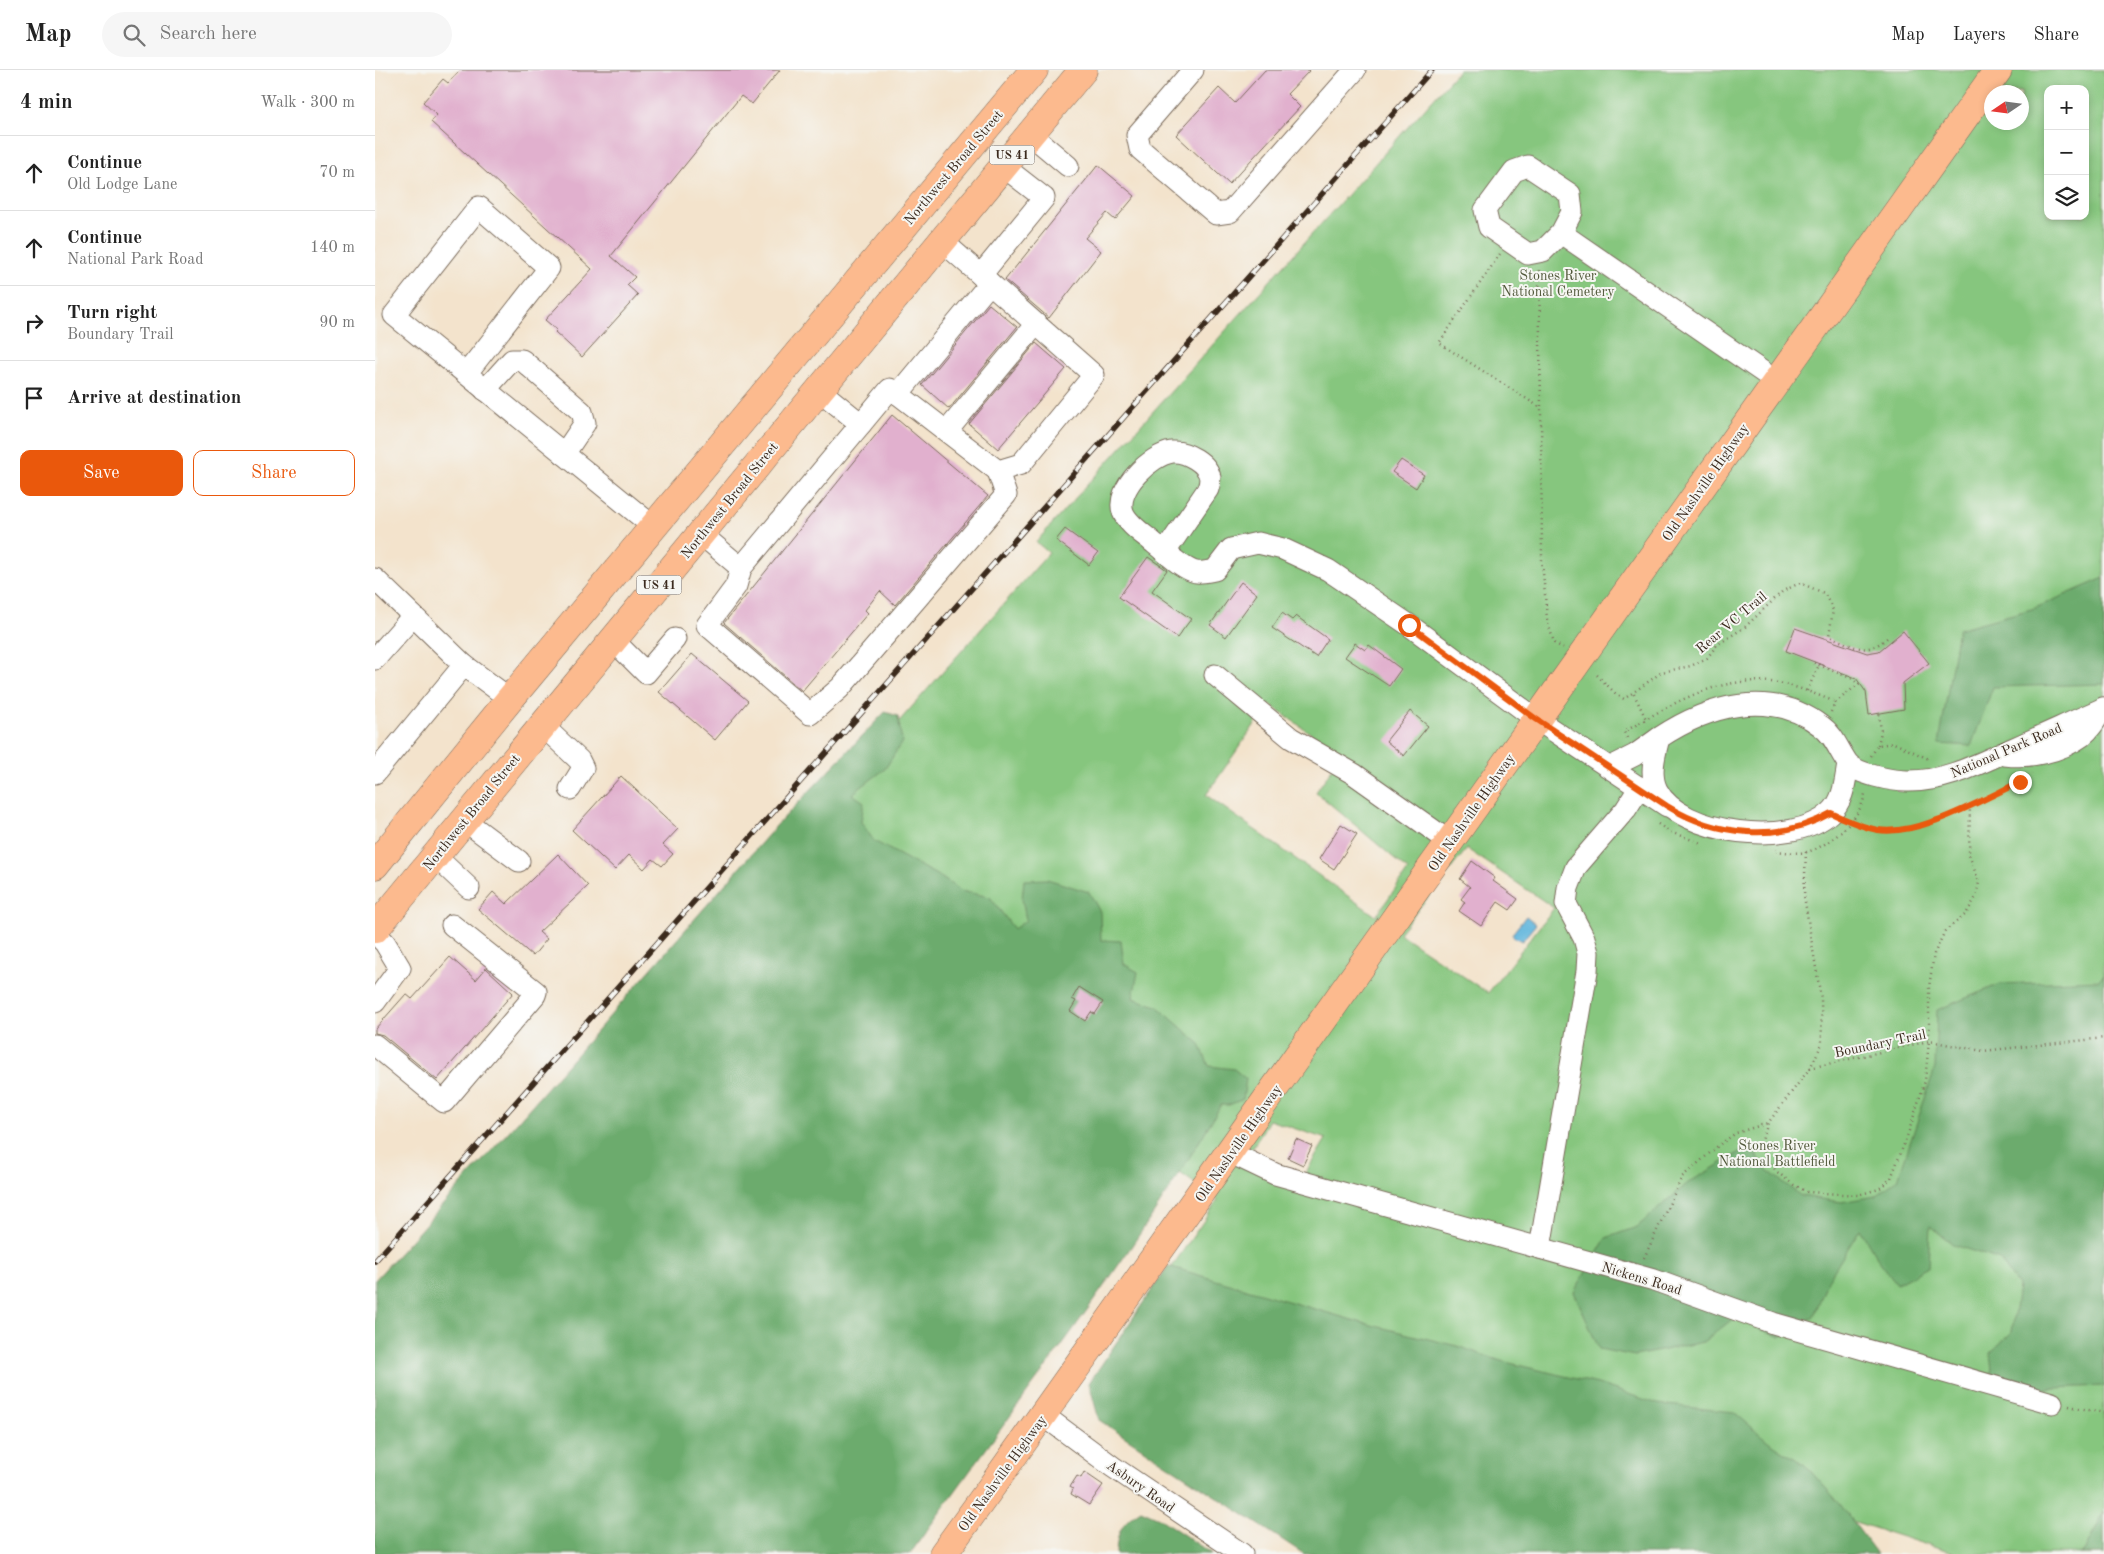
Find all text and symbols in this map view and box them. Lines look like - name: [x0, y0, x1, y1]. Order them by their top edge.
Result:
- search box: [102, 12, 452, 57]
- icon: search: [120, 21, 148, 49]
- text: Map: [25, 23, 72, 47]
- text: Search here: [160, 25, 257, 44]
- text: Map: [1891, 26, 1925, 44]
- text: Layers: [1953, 26, 2005, 44]
- text: Share: [2033, 26, 2079, 44]
- north arrow: [1984, 85, 2029, 130]
- map controls: [2044, 85, 2089, 220]
- button: +: [2044, 85, 2089, 130]
- text: 4 min: [20, 92, 73, 113]
- text: Walk · 300 m: [260, 95, 355, 111]
- street label: Northwest Broad Street: [902, 107, 1006, 228]
- button: −: [2044, 130, 2089, 175]
- road number: US 41: [989, 146, 1035, 164]
- text: Continue: [67, 154, 142, 173]
- icon: ahead: [20, 159, 48, 187]
- text: 70 m: [319, 165, 355, 181]
- button: layers: [2044, 175, 2089, 220]
- text: Old Lodge Lane: [67, 177, 177, 193]
- text: Continue: [67, 229, 142, 248]
- icon: ahead: [20, 234, 48, 262]
- text: 140 m: [310, 240, 355, 256]
- text: National Park Road: [67, 252, 204, 268]
- park label: Stones River National Cemetery: [1501, 269, 1615, 299]
- text: Turn right: [67, 304, 157, 323]
- icon: right: [20, 309, 48, 337]
- text: 90 m: [319, 315, 355, 331]
- text: Boundary Trail: [67, 327, 173, 343]
- icon: arrive: [20, 384, 48, 412]
- text: Arrive at destination: [67, 389, 241, 408]
- street label: Old Nashville Highway: [1660, 421, 1752, 544]
- street label: Northwest Broad Street: [679, 440, 781, 561]
- button: Save: [20, 450, 183, 496]
- button: Share: [193, 450, 355, 496]
- road number: US 41: [637, 576, 681, 594]
- street label: Rear VC Trail: [1694, 589, 1770, 656]
- route start: [1398, 614, 1421, 637]
- street label: National Park Road: [1949, 721, 2064, 781]
- street label: Old Nashville Highway: [1426, 751, 1518, 874]
- street label: Northwest Broad Street: [421, 752, 523, 873]
- route end: [2009, 771, 2032, 794]
- street label: Boundary Trail: [1833, 1027, 1927, 1061]
- street label: Old Nashville Highway: [1193, 1082, 1285, 1205]
- park label: Stones River National Battlefield: [1718, 1139, 1836, 1169]
- street label: Nickens Road: [1600, 1260, 1684, 1298]
- street label: Old Nashville Highway: [956, 1412, 1050, 1534]
- street label: Asbury Road: [1104, 1458, 1177, 1515]

